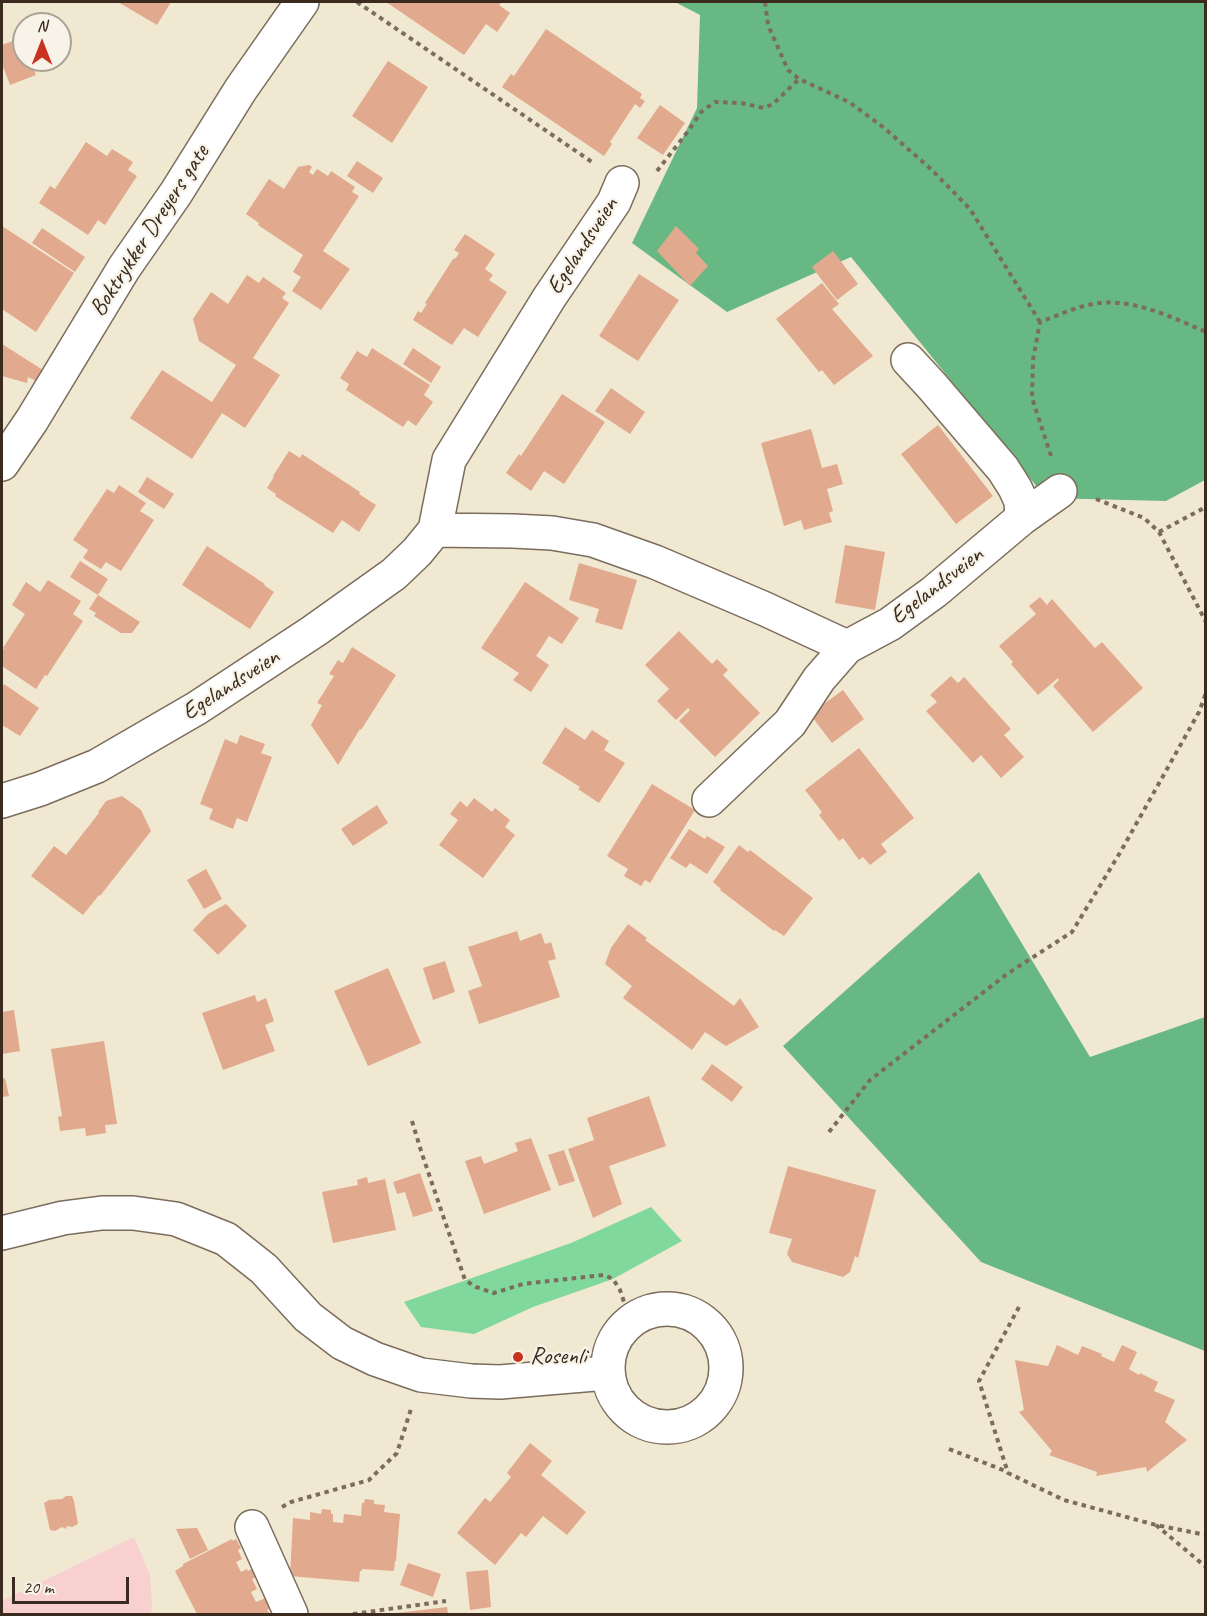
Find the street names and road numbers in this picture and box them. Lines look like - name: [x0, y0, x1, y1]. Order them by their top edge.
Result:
- street label: Boktrykker Dreyers gate: [84, 140, 216, 322]
- street label: Egelandsveien: [541, 192, 625, 300]
- street label: Egelandsveien: [885, 541, 989, 631]
- street label: Egelandsveien: [177, 643, 285, 727]

